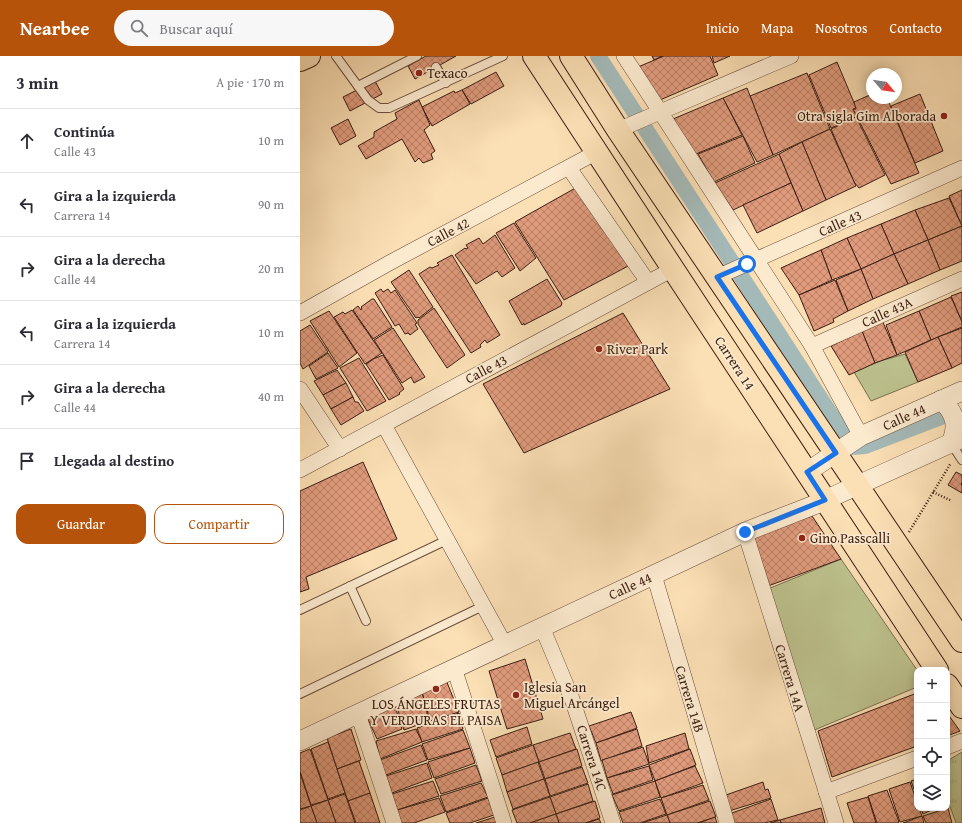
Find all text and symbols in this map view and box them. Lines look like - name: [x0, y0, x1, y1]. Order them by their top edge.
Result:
- search box: [114, 10, 394, 46]
- text: Nearbee: [20, 14, 90, 42]
- icon: search: [128, 17, 150, 39]
- text: Buscar aquí: [160, 18, 233, 39]
- text: Inicio: [706, 18, 739, 38]
- text: Mapa: [761, 18, 793, 38]
- text: Nosotros: [815, 18, 868, 38]
- text: Contacto: [890, 18, 942, 38]
- place label: Texaco: [427, 63, 468, 83]
- marker: Texaco: [414, 68, 424, 78]
- north arrow: [866, 68, 902, 104]
- text: 3 min: [16, 70, 58, 95]
- text: A pie · 170 m: [216, 73, 284, 92]
- place label: Otra sigla Gim Alborada: [797, 106, 936, 126]
- marker: Otra sigla Gim Alborada: [939, 111, 949, 121]
- text: Continúa: [54, 121, 115, 142]
- icon: ahead: [16, 130, 38, 152]
- text: 10 m: [258, 131, 284, 150]
- text: Calle 43: [54, 142, 96, 161]
- text: Gira a la izquierda: [54, 185, 176, 206]
- icon: left: [16, 194, 38, 216]
- text: 90 m: [258, 195, 284, 214]
- street label: Calle 43: [815, 205, 865, 241]
- text: Carrera 14: [54, 206, 111, 225]
- street label: Calle 42: [423, 213, 473, 251]
- text: Gira a la derecha: [54, 249, 165, 270]
- route start: [738, 255, 756, 273]
- icon: right: [16, 258, 38, 280]
- text: 20 m: [258, 259, 284, 278]
- text: Calle 44: [54, 270, 96, 289]
- street label: Calle 43A: [858, 292, 916, 332]
- text: Gira a la izquierda: [54, 313, 176, 334]
- icon: left: [16, 322, 38, 344]
- text: 10 m: [258, 323, 284, 342]
- street label: Carrera 14: [710, 332, 760, 394]
- text: Carrera 14: [54, 334, 111, 353]
- place label: River Park: [607, 339, 669, 359]
- marker: River Park: [594, 344, 604, 354]
- street label: Calle 43: [461, 350, 511, 388]
- text: Gira a la derecha: [54, 377, 165, 398]
- icon: right: [16, 386, 38, 408]
- text: 40 m: [258, 387, 284, 406]
- text: Calle 44: [54, 398, 96, 417]
- street label: Calle 44: [879, 399, 929, 435]
- icon: arrive: [16, 450, 38, 472]
- text: Llegada al destino: [54, 450, 174, 471]
- button: Guardar: [16, 504, 146, 544]
- button: Compartir: [154, 504, 284, 544]
- route end: [736, 523, 754, 541]
- place label: Gino Passcalli: [810, 528, 890, 548]
- marker: Gino Passcalli: [797, 533, 807, 543]
- street label: Calle 44: [605, 567, 655, 605]
- street label: Carrera 14A: [770, 642, 810, 715]
- street label: Carrera 14B: [670, 663, 710, 735]
- map controls: [914, 667, 950, 811]
- button: +: [914, 667, 950, 703]
- place label: Iglesia San Miguel Arcángel: [524, 677, 620, 713]
- marker: LOS ÁNGELES FRUTAS Y VERDURAS EL PAISA: [431, 684, 441, 694]
- marker: Iglesia San Miguel Arcángel: [511, 690, 521, 700]
- place label: LOS ÁNGELES FRUTAS Y VERDURAS EL PAISA: [370, 694, 502, 730]
- button: −: [914, 703, 950, 739]
- street label: Carrera 14C: [572, 722, 612, 794]
- button: locate: [914, 739, 950, 775]
- button: layers: [914, 775, 950, 811]

